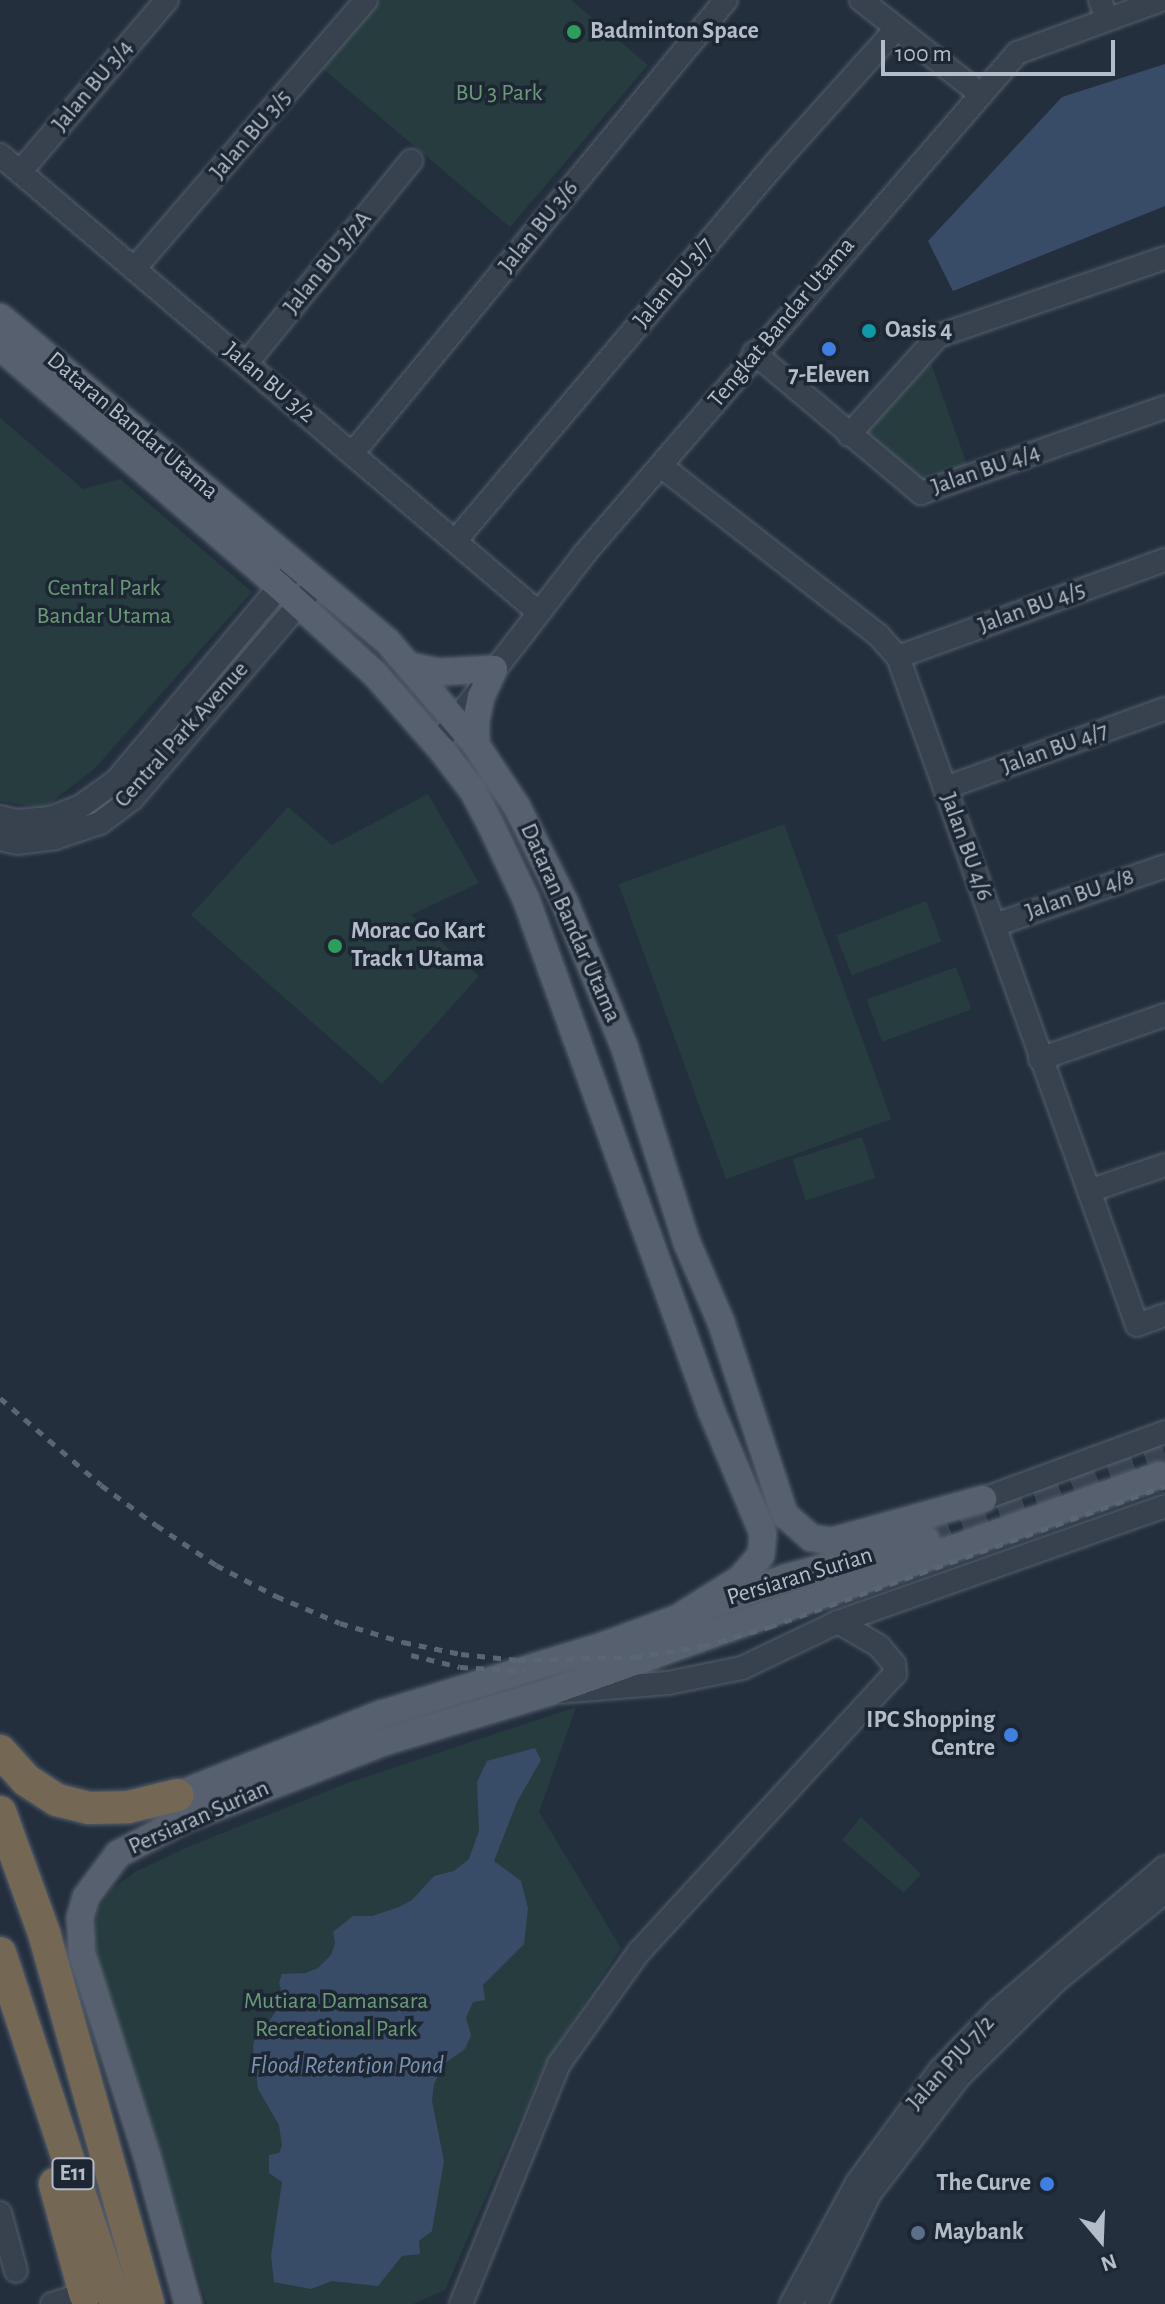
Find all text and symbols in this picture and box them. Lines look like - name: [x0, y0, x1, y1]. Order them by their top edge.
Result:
- place label: Badminton Space: [590, 18, 759, 46]
- marker: Badminton Space: [565, 23, 583, 41]
- scale bar: [885, 24, 1119, 74]
- street label: Jalan BU 3/4: [46, 34, 140, 138]
- text: 100 m: [895, 42, 952, 66]
- park label: BU 3 Park: [455, 80, 543, 108]
- street label: Jalan BU 3/5: [204, 84, 298, 186]
- street label: Jalan BU 3/6: [493, 175, 585, 279]
- street label: Jalan BU 3/2A: [278, 206, 378, 320]
- street label: Jalan BU 3/7: [628, 232, 720, 334]
- street label: Tengkat Bandar Utama: [702, 232, 862, 414]
- place label: Oasis 4: [885, 317, 952, 345]
- marker: Oasis 4: [860, 322, 878, 340]
- street label: Jalan BU 3/2: [217, 336, 321, 430]
- marker: 7-Eleven: [820, 340, 838, 358]
- street label: Dataran Bandar Utama: [40, 346, 224, 506]
- place label: 7-Eleven: [788, 362, 870, 390]
- street label: Jalan BU 4/4: [928, 438, 1044, 502]
- park label: Central Park Bandar Utama: [37, 575, 171, 631]
- street label: Jalan BU 4/5: [975, 575, 1089, 641]
- street label: Central Park Avenue: [109, 656, 255, 814]
- street label: Jalan BU 4/7: [998, 716, 1112, 782]
- street label: Jalan BU 4/6: [933, 789, 999, 905]
- street label: Dataran Bandar Utama: [513, 819, 627, 1027]
- street label: Jalan BU 4/8: [1022, 863, 1138, 927]
- place label: Morac Go Kart Track 1 Utama: [351, 918, 485, 974]
- marker: Morac Go Kart Track 1 Utama: [326, 937, 344, 955]
- street label: Persiaran Surian: [724, 1541, 876, 1613]
- place label: IPC Shopping Centre: [866, 1707, 995, 1763]
- marker: IPC Shopping Centre: [1002, 1726, 1020, 1744]
- street label: Persiaran Surian: [124, 1774, 274, 1862]
- park label: Mutiara Damansara Recreational Park: [244, 1988, 428, 2044]
- street label: Jalan PJU 7/2: [901, 2010, 1001, 2116]
- water label: Flood Retention Pond: [250, 2050, 444, 2082]
- road number: E11: [51, 2156, 95, 2192]
- place label: The Curve: [936, 2170, 1031, 2198]
- marker: The Curve: [1038, 2175, 1056, 2193]
- north arrow: [1061, 2200, 1141, 2280]
- place label: Maybank: [934, 2219, 1024, 2247]
- marker: Maybank: [909, 2224, 927, 2242]
- text: N: [1098, 2250, 1120, 2276]

